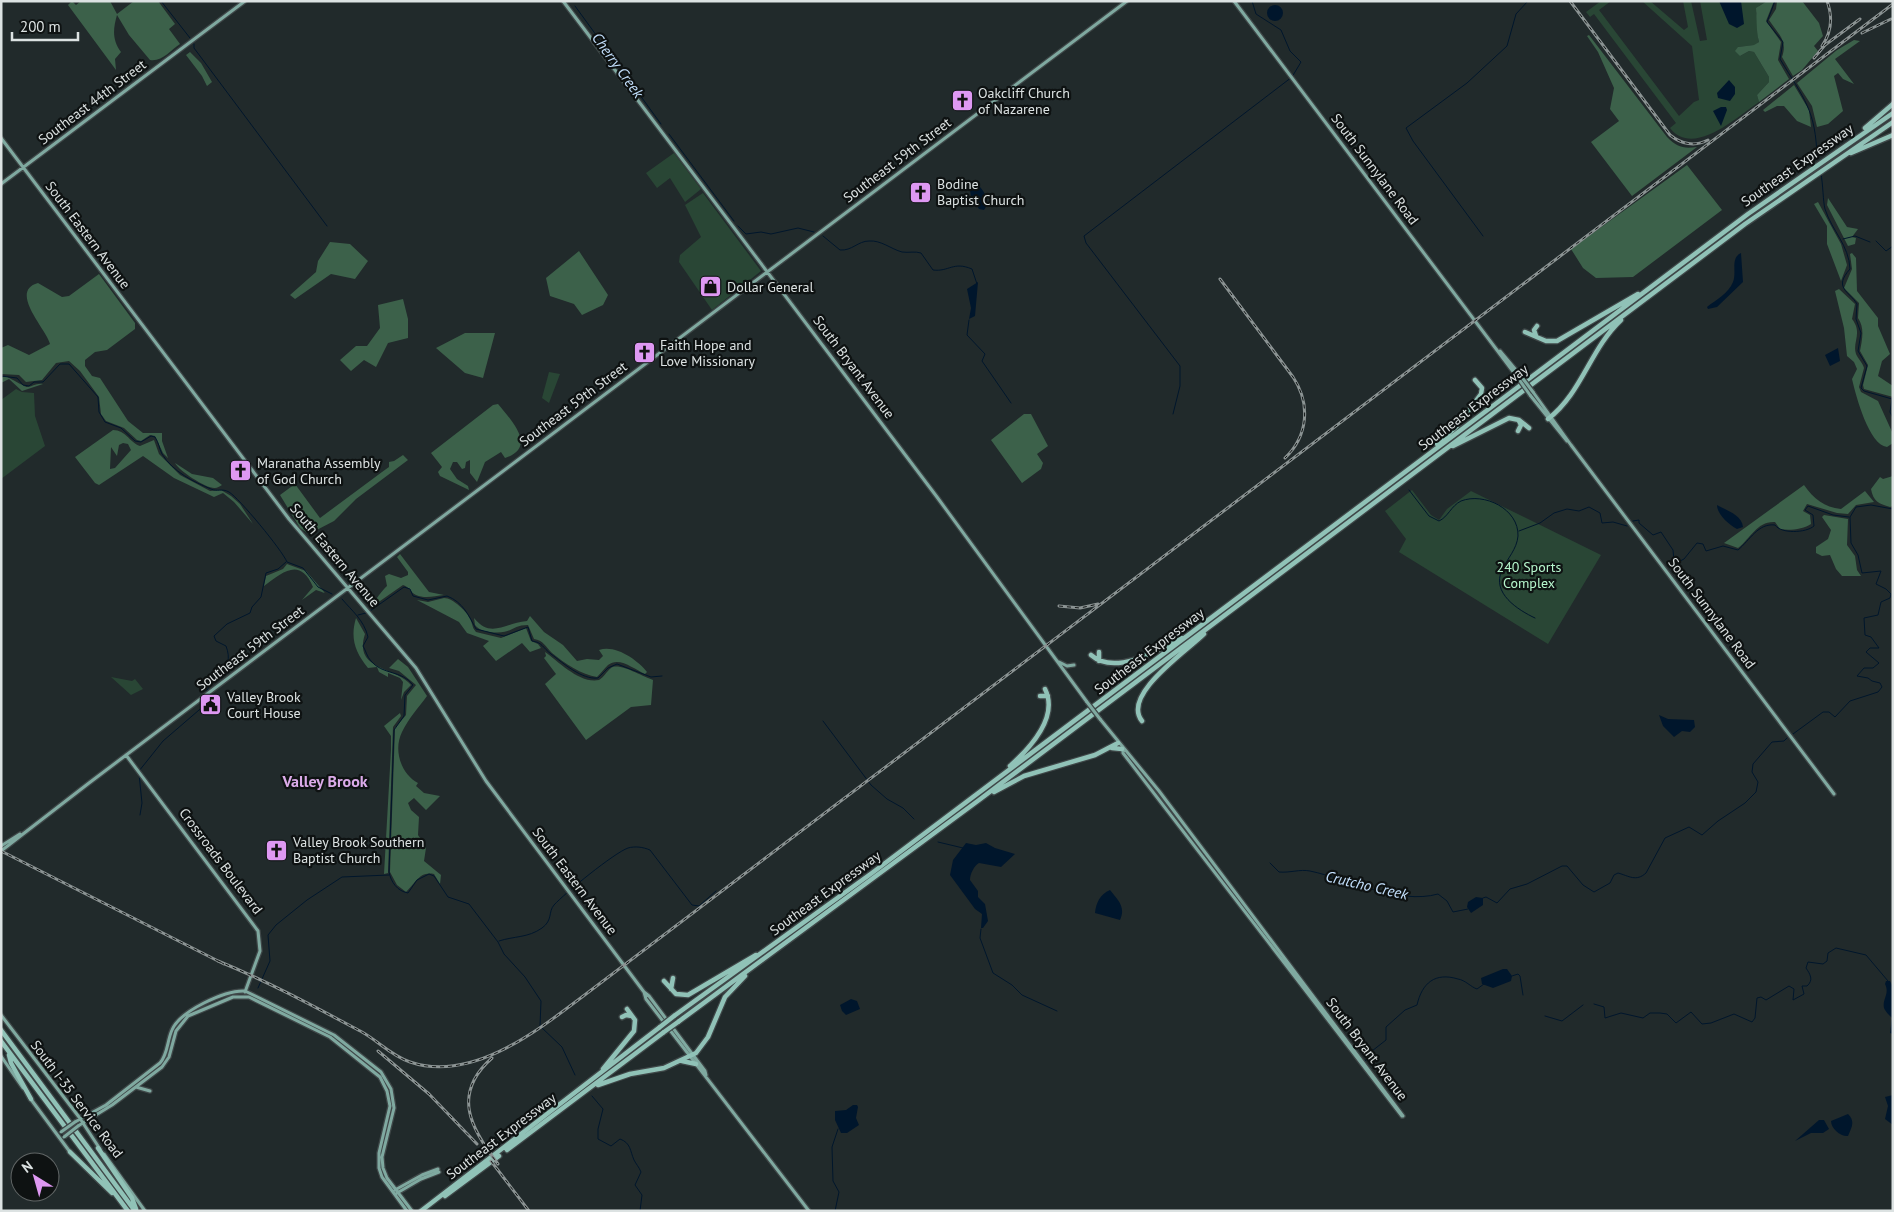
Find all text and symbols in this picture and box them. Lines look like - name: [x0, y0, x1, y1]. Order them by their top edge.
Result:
- scale bar: [12, 10, 79, 42]
- text: 200 m: [20, 17, 61, 36]
- water label: Cherry Creek: [588, 29, 649, 102]
- street label: Southeast 44th Street: [34, 55, 150, 148]
- place label: Oakcliff Church of Nazarene: [978, 84, 1070, 118]
- church icon: Oakcliff Church of Nazarene: [950, 89, 974, 113]
- street label: South Sunnylane Road: [1327, 110, 1423, 228]
- street label: Southeast 59th Street: [839, 113, 955, 206]
- street label: Southeast Expressway: [1737, 119, 1857, 211]
- place label: Bodine Baptist Church: [937, 175, 1025, 209]
- street label: South Eastern Avenue: [42, 178, 134, 292]
- church icon: Bodine Baptist Church: [909, 180, 933, 204]
- shop icon: Dollar General: [699, 275, 723, 299]
- place label: Dollar General: [727, 278, 814, 296]
- street label: South Bryant Avenue: [809, 312, 899, 422]
- place label: Faith Hope and Love Missionary: [660, 336, 755, 370]
- church icon: Faith Hope and Love Missionary: [632, 341, 656, 365]
- street label: Southeast 59th Street: [515, 357, 631, 450]
- street label: Southeast Expressway: [1414, 359, 1532, 454]
- place label: Maranatha Assembly of God Church: [257, 454, 381, 488]
- church icon: Maranatha Assembly of God Church: [229, 459, 253, 483]
- street label: South Eastern Avenue: [286, 499, 384, 611]
- street label: South Sunnylane Road: [1664, 554, 1760, 672]
- park label: 240 Sports Complex: [1497, 558, 1562, 592]
- street label: Southeast 59th Street: [192, 601, 308, 694]
- street label: Southeast Expressway: [1090, 603, 1208, 698]
- place label: Valley Brook Court House: [226, 688, 301, 722]
- public building icon: Valley Brook Court House: [199, 693, 223, 717]
- district label: Valley Brook: [281, 771, 368, 791]
- street label: Crossroads Boulevard: [175, 804, 267, 918]
- street label: South Eastern Avenue: [529, 824, 621, 938]
- place label: Valley Brook Southern Baptist Church: [292, 833, 424, 867]
- church icon: Valley Brook Southern Baptist Church: [265, 838, 289, 862]
- street label: Southeast Expressway: [766, 846, 884, 939]
- water label: Crutcho Creek: [1324, 866, 1411, 904]
- street label: South Bryant Avenue: [1322, 994, 1412, 1104]
- street label: South I-35 Service Road: [27, 1036, 127, 1162]
- street label: Southeast Expressway: [442, 1088, 560, 1183]
- north arrow: [10, 1152, 60, 1202]
- text: N: [18, 1157, 36, 1177]

